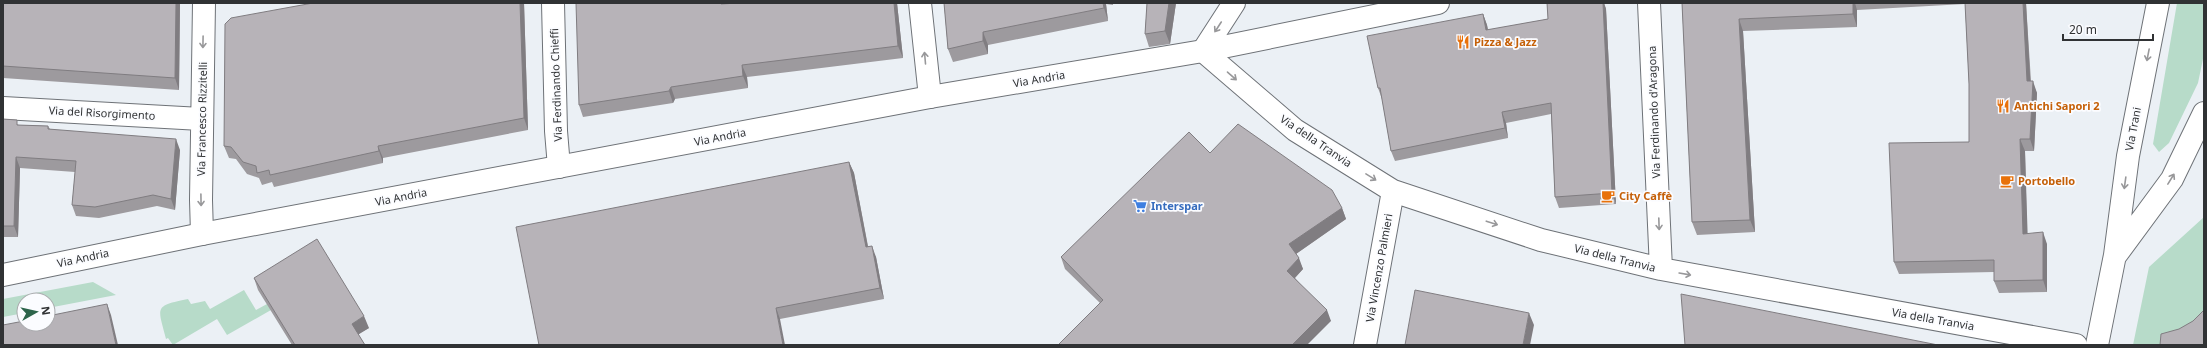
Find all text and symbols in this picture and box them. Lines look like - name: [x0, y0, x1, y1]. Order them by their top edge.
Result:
- scale bar: [2063, 16, 2153, 42]
- one-way arrow: [1214, 21, 1222, 32]
- text: 20 m: [2069, 21, 2097, 38]
- street label: Via Ferdinando Chieffi: [546, 28, 565, 142]
- restaurant icon: Pizza & Jazz: [1455, 34, 1471, 50]
- place label: Pizza & Jazz: [1474, 34, 1537, 49]
- one-way arrow: [199, 35, 207, 48]
- street label: Via Ferdinando d'Aragona: [1644, 45, 1663, 179]
- one-way arrow: [2143, 48, 2151, 61]
- one-way arrow: [922, 52, 929, 65]
- street label: Via Francesco Rizzitelli: [193, 62, 210, 176]
- street label: Via Andria: [1012, 67, 1066, 90]
- one-way arrow: [1227, 72, 1237, 81]
- restaurant icon: Antichi Sapori 2: [1995, 98, 2011, 114]
- place label: Antichi Sapori 2: [2014, 98, 2100, 113]
- street label: Via del Risorgimento: [48, 102, 156, 123]
- street label: Via Trani: [2121, 106, 2144, 152]
- street label: Via della Tranvia: [1277, 111, 1355, 170]
- street label: Via Andria: [693, 124, 747, 149]
- one-way arrow: [1365, 173, 1376, 181]
- cafe icon: Portobello: [1999, 173, 2015, 189]
- place label: Portobello: [2018, 173, 2075, 188]
- one-way arrow: [2168, 173, 2176, 185]
- one-way arrow: [2121, 176, 2129, 189]
- street label: Via Andria: [374, 184, 428, 209]
- cafe icon: City Caffè: [1600, 188, 1616, 204]
- place label: City Caffè: [1619, 188, 1672, 203]
- one-way arrow: [197, 193, 205, 206]
- supermarket icon: Interspar: [1132, 198, 1148, 214]
- place label: Interspar: [1151, 198, 1203, 213]
- street label: Via Vincenzo Palmieri: [1362, 212, 1395, 323]
- one-way arrow: [1655, 217, 1662, 230]
- one-way arrow: [1485, 220, 1497, 228]
- street label: Via della Tranvia: [1573, 240, 1657, 275]
- street label: Via Andria: [56, 245, 110, 270]
- one-way arrow: [1678, 270, 1691, 278]
- north arrow: [16, 292, 56, 332]
- street label: Via della Tranvia: [1891, 304, 1976, 333]
- text: N: [38, 305, 54, 316]

